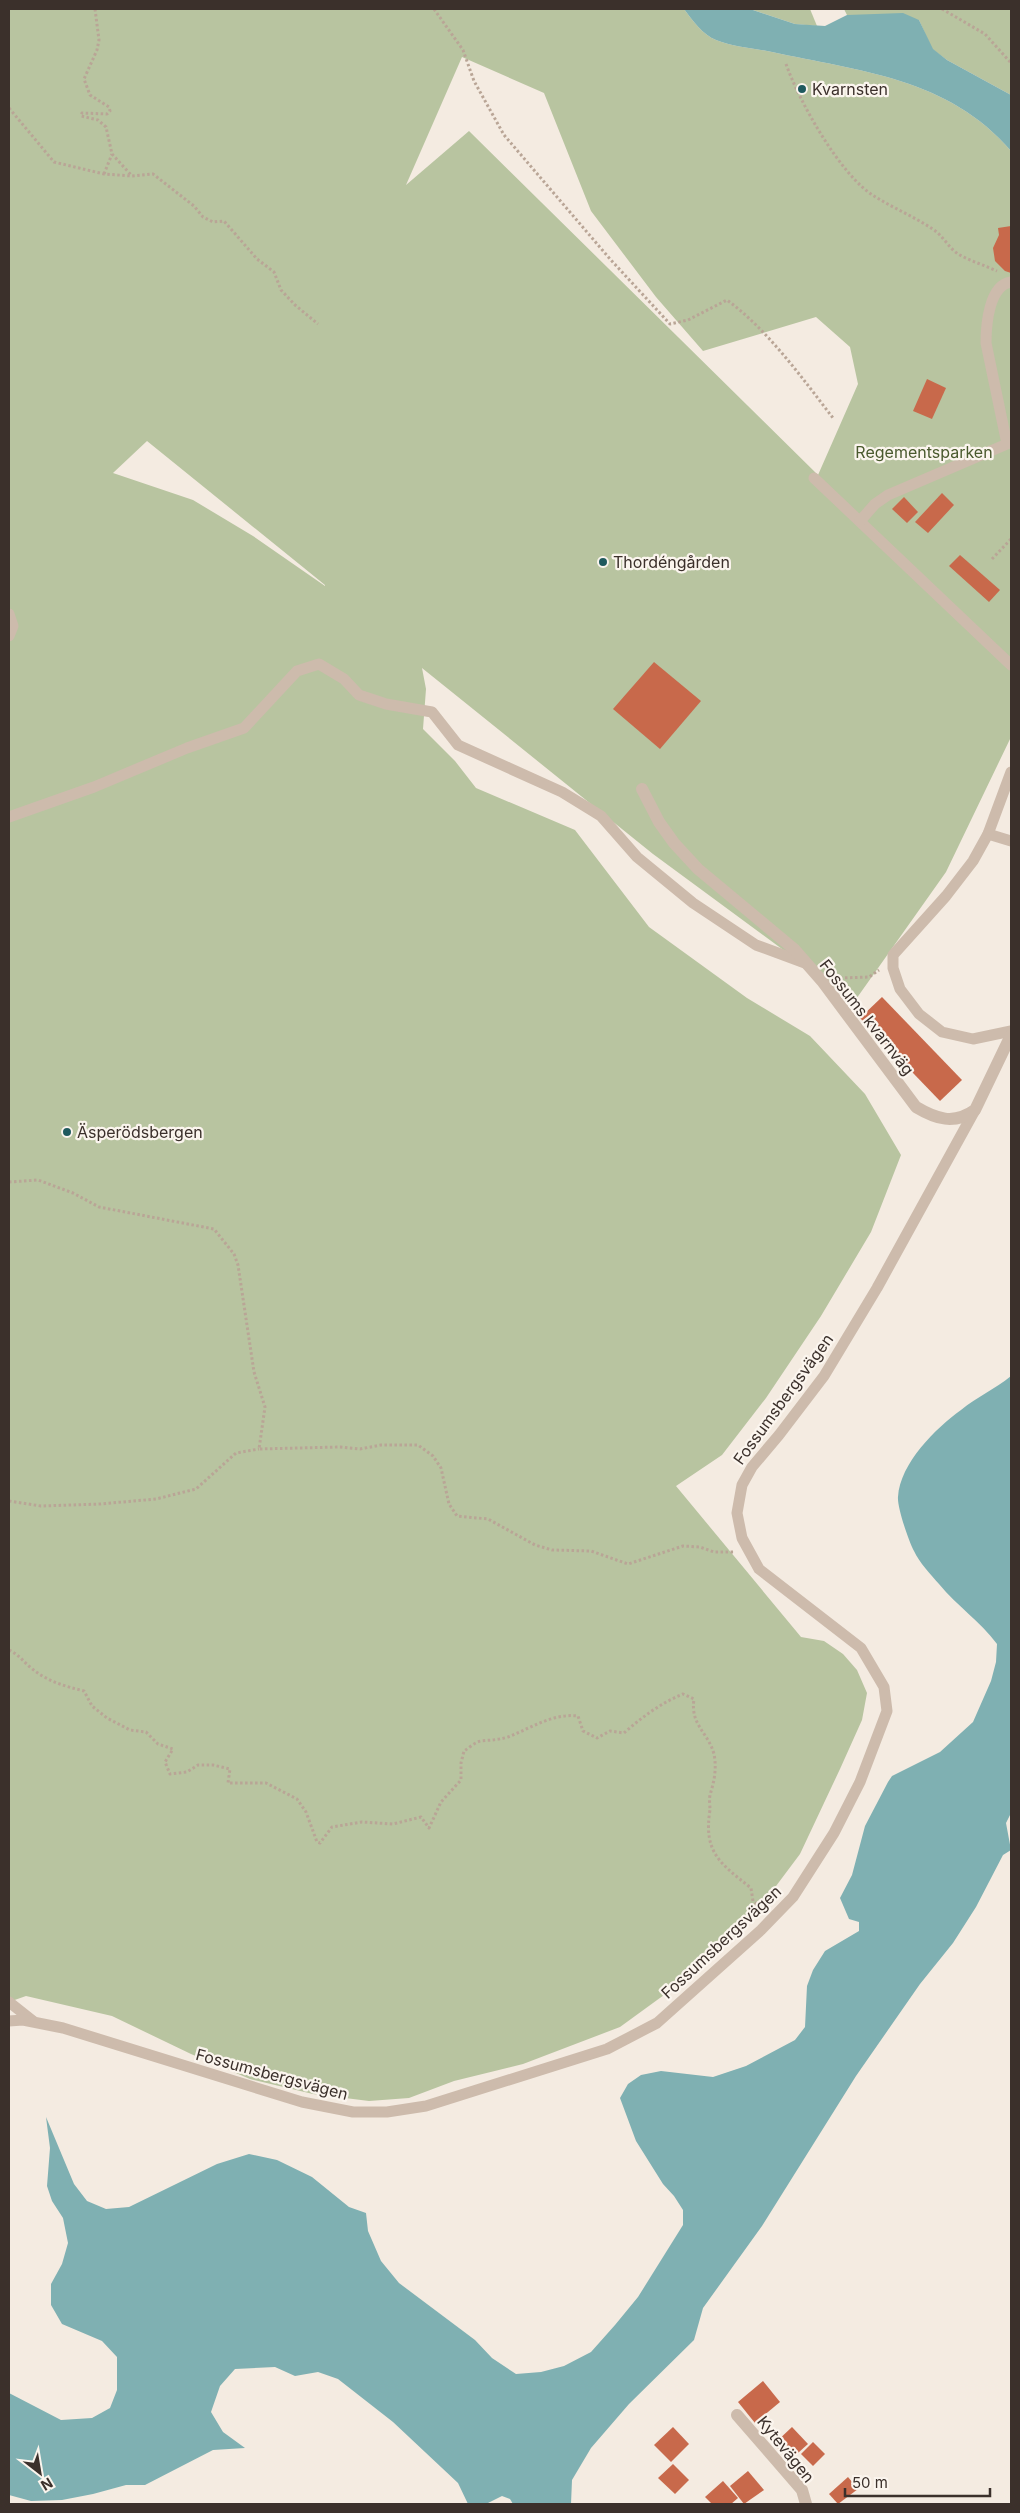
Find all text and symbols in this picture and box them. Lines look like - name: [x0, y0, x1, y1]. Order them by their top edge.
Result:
- place label: Kvarnsten: [812, 79, 888, 99]
- marker: Kvarnsten: [796, 83, 808, 95]
- park label: Regementsparken: [855, 442, 993, 462]
- place label: Thordéngården: [613, 552, 730, 572]
- marker: Thordéngården: [597, 556, 609, 568]
- street label: Fossums kvarnväg: [816, 955, 918, 1079]
- place label: Äsperödsbergen: [77, 1122, 203, 1142]
- marker: Äsperödsbergen: [61, 1126, 73, 1138]
- street label: Fossumsbergsvägen: [729, 1330, 837, 1468]
- street label: Fossumsbergsvägen: [657, 1881, 785, 2003]
- street label: Fossumsbergsvägen: [194, 2044, 350, 2104]
- street label: Kytevägen: [753, 2412, 819, 2486]
- north arrow: [15, 2448, 65, 2498]
- scale bar: [845, 2466, 990, 2498]
- text: 50 m: [852, 2473, 888, 2492]
- text: N: [38, 2475, 56, 2495]

